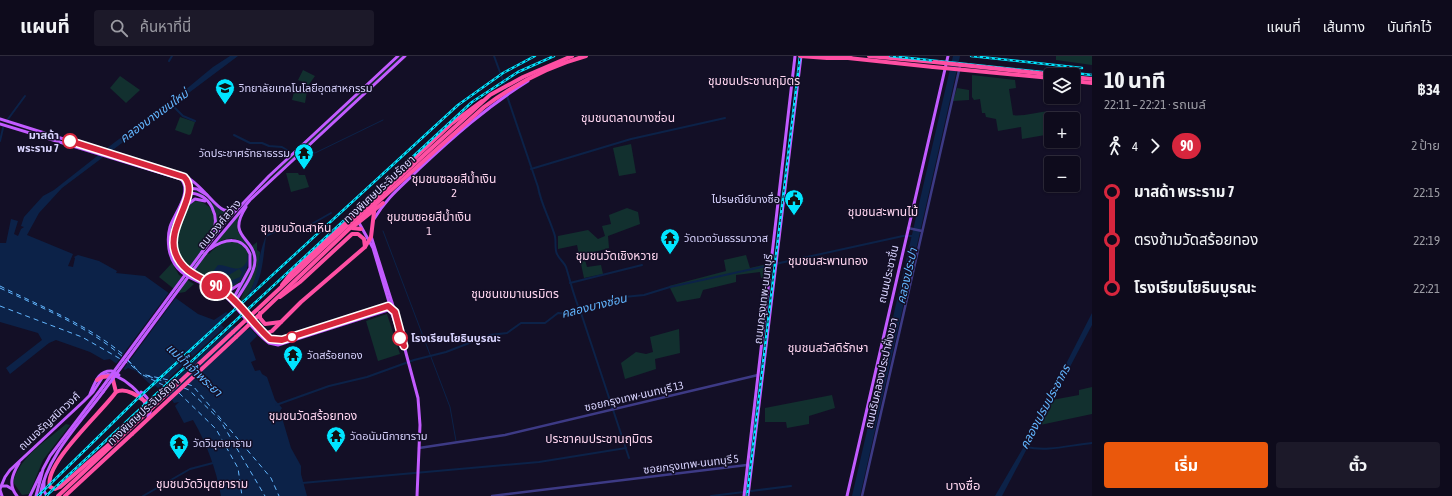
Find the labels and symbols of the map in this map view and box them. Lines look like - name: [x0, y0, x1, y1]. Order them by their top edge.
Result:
- district label: ชุมชนประชานฤมิตร: [708, 74, 800, 88]
- school or university icon: วิทยาลัยเทคโนโลยีอุตสาหกรรม: [214, 77, 236, 105]
- place label: วิทยาลัยเทคโนโลยีอุตสาหกรรม: [239, 82, 372, 95]
- water label: คลองบางเขนใหม่: [117, 85, 193, 146]
- district label: ชุมชนตลาดบางซ่อน: [581, 111, 675, 125]
- place label: มาสด้า พระราม 7: [17, 129, 59, 154]
- marker: มาสด้า พระราม 7: [62, 133, 78, 149]
- temple icon: วัดประชาศรัทธาธรรม: [293, 142, 315, 170]
- place label: วัดประชาศรัทธาธรรม: [199, 147, 290, 159]
- street label: ทางพิเศษประจิมรัถยา: [341, 153, 417, 225]
- district label: ชุมชนซอยสีน้ำเงิน 2: [412, 170, 496, 200]
- public building icon: ไปรษณีย์บางซื่อ: [783, 188, 805, 216]
- place label: ไปรษณีย์บางซื่อ: [711, 191, 780, 205]
- street label: ถนนวงศ์สว่าง: [195, 197, 243, 251]
- district label: ชุมชนสะพานไม้: [848, 205, 918, 219]
- district label: ชุมชนซอยสีน้ำเงิน 1: [387, 208, 471, 238]
- district label: ชุมชนวัดเสาหิน: [261, 221, 331, 235]
- temple icon: วัดเวตวันธรรมาวาส: [659, 227, 681, 255]
- place label: วัดเวตวันธรรมาวาส: [684, 232, 768, 244]
- street label: ถนนประชาชื่น: [874, 243, 901, 304]
- water label: คลองประปา: [894, 246, 920, 305]
- district label: ชุมชนวัดเชิงหวาย: [576, 249, 658, 263]
- street label: ถนนกรุงเทพ-นนทบุรี: [752, 253, 776, 345]
- district label: ชุมชนสะพานทอง: [788, 254, 868, 268]
- line badge: 90: [198, 273, 234, 299]
- district label: ชุมชนเขมาเนรมิตร: [471, 287, 559, 301]
- water label: คลองบางซ่อน: [560, 291, 629, 321]
- street label: ถนนริมคลองประปาฝั่งขวา: [861, 316, 900, 430]
- marker: โรงเรียนโยธินบูรณะ: [392, 330, 408, 346]
- unlabelled marker: [286, 331, 298, 343]
- place label: โรงเรียนโยธินบูรณะ: [411, 332, 501, 345]
- water label: แม่น้ำเจ้าพระยา: [163, 339, 227, 400]
- district label: ชุมชนสวัสดิรักษา: [788, 341, 868, 355]
- temple icon: วัดสร้อยทอง: [282, 344, 304, 372]
- place label: วัดสร้อยทอง: [307, 349, 363, 361]
- water label: คลองเปรมประชากร: [1017, 362, 1074, 451]
- street label: ทางพิเศษประจิมรัถยา: [105, 375, 181, 447]
- street label: ซอยกรุงเทพ-นนทบุรี 13: [583, 379, 685, 414]
- street label: ถนนจรัญสนิทวงศ์: [16, 390, 82, 452]
- district label: ชุมชนวัดสร้อยทอง: [269, 409, 357, 423]
- temple icon: วัดอนัมนิกายาราม: [325, 425, 347, 453]
- place label: วัดอนัมนิกายาราม: [350, 430, 427, 442]
- temple icon: วัดวิมุตยาราม: [168, 432, 190, 460]
- district label: ประชาคมประชานฤมิตร: [545, 432, 653, 446]
- place label: วัดวิมุตยาราม: [193, 437, 252, 450]
- street label: ซอยกรุงเทพ-นนทบุรี 5: [643, 452, 740, 477]
- district label: บางซื่อ: [946, 476, 980, 493]
- district label: ชุมชนวัดวิมุตยาราม: [156, 477, 248, 491]

